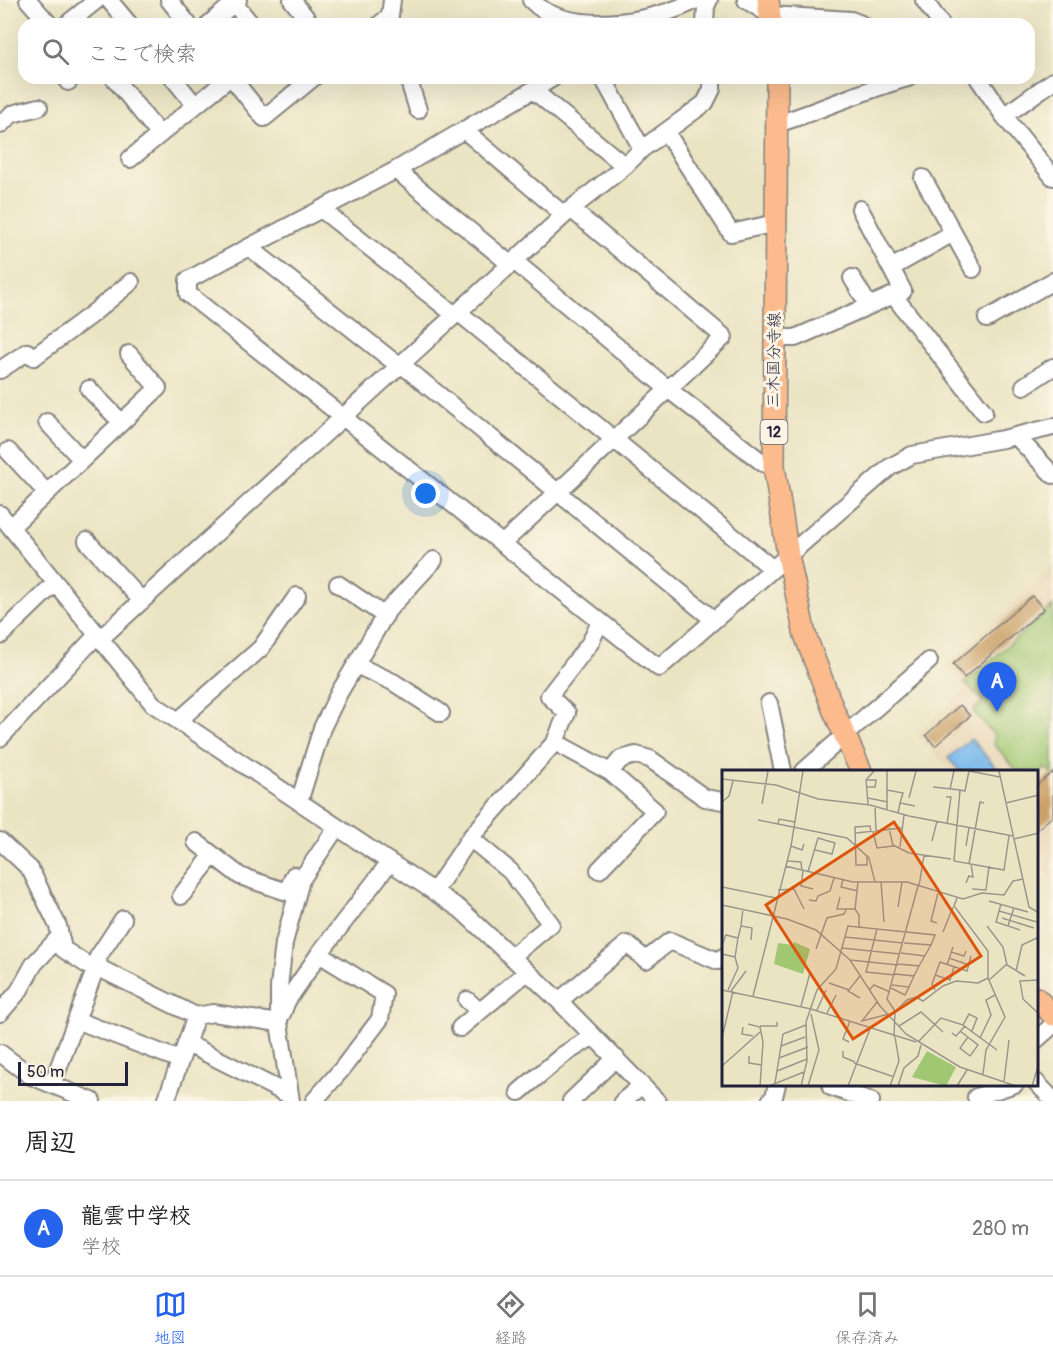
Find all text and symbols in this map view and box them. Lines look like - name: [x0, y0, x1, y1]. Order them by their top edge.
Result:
- search box: [18, 18, 1035, 84]
- icon: search: [39, 35, 72, 68]
- text: ここで検索: [87, 40, 197, 68]
- street label: 三木国分寺線: [763, 312, 785, 408]
- road number: 12: [760, 420, 788, 444]
- your location: [411, 479, 440, 508]
- pin: A: [978, 662, 1016, 712]
- inset map: [722, 770, 1038, 1086]
- scale bar: [18, 1059, 128, 1086]
- text: 50 m: [27, 1062, 64, 1082]
- text: 周辺: [24, 1127, 76, 1159]
- text: 龍雲中学校: [81, 1202, 191, 1230]
- text: A: [37, 1216, 50, 1241]
- text: 280 m: [972, 1216, 1029, 1241]
- text: 学校: [81, 1234, 121, 1259]
- tab: 地図: [154, 1288, 187, 1348]
- tab: 経路: [494, 1288, 527, 1348]
- tab: 保存済み: [835, 1288, 899, 1348]

